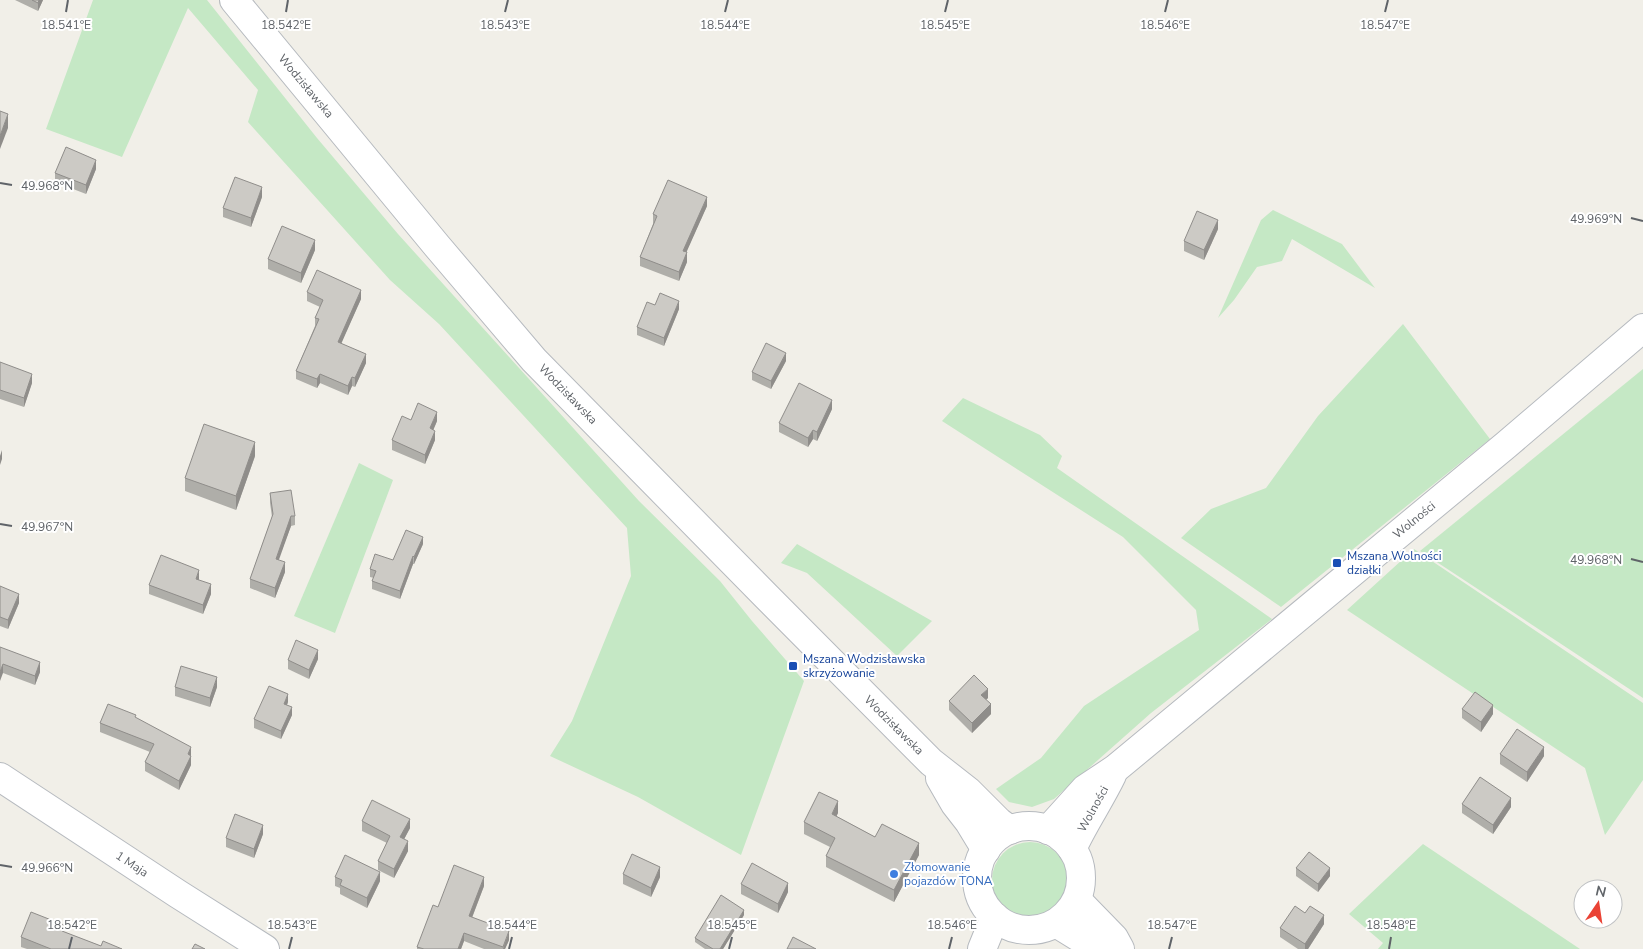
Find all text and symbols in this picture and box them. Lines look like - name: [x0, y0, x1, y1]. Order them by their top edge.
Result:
- text: 18.541°E: [41, 17, 91, 33]
- text: 18.542°E: [261, 17, 311, 33]
- text: 18.543°E: [480, 17, 530, 33]
- text: 18.544°E: [700, 17, 750, 33]
- text: 18.545°E: [920, 17, 970, 33]
- text: 18.546°E: [1140, 17, 1190, 33]
- text: 18.547°E: [1360, 17, 1410, 33]
- street label: Wodzisławska: [275, 51, 337, 121]
- text: 49.968°N: [21, 178, 73, 194]
- text: 49.969°N: [1570, 211, 1622, 227]
- street label: Wodzisławska: [535, 360, 601, 428]
- street label: Wolności: [1389, 498, 1439, 542]
- text: 49.967°N: [21, 519, 73, 535]
- place label: Mszana Wolności działki: [1347, 548, 1441, 578]
- text: 49.968°N: [1570, 552, 1622, 568]
- marker: Mszana Wolności działki: [1331, 557, 1343, 569]
- place label: Mszana Wodzisławska skrzyżowanie: [803, 651, 925, 681]
- marker: Mszana Wodzisławska skrzyżowanie: [787, 660, 799, 672]
- street label: Wodzisławska: [861, 692, 927, 758]
- street label: Wolności: [1074, 783, 1112, 835]
- street label: 1 Maja: [113, 847, 151, 881]
- place label: Złomowanie pojazdów TONA: [904, 859, 993, 889]
- text: 49.966°N: [21, 860, 73, 876]
- marker: Złomowanie pojazdów TONA: [888, 868, 900, 880]
- north arrow: [1573, 879, 1623, 929]
- text: N: [1594, 881, 1608, 902]
- text: 18.542°E: [47, 917, 97, 933]
- text: 18.543°E: [267, 917, 317, 933]
- text: 18.544°E: [487, 917, 537, 933]
- text: 18.545°E: [707, 917, 757, 933]
- text: 18.546°E: [927, 917, 977, 933]
- text: 18.547°E: [1147, 917, 1197, 933]
- text: 18.548°E: [1366, 917, 1416, 933]

